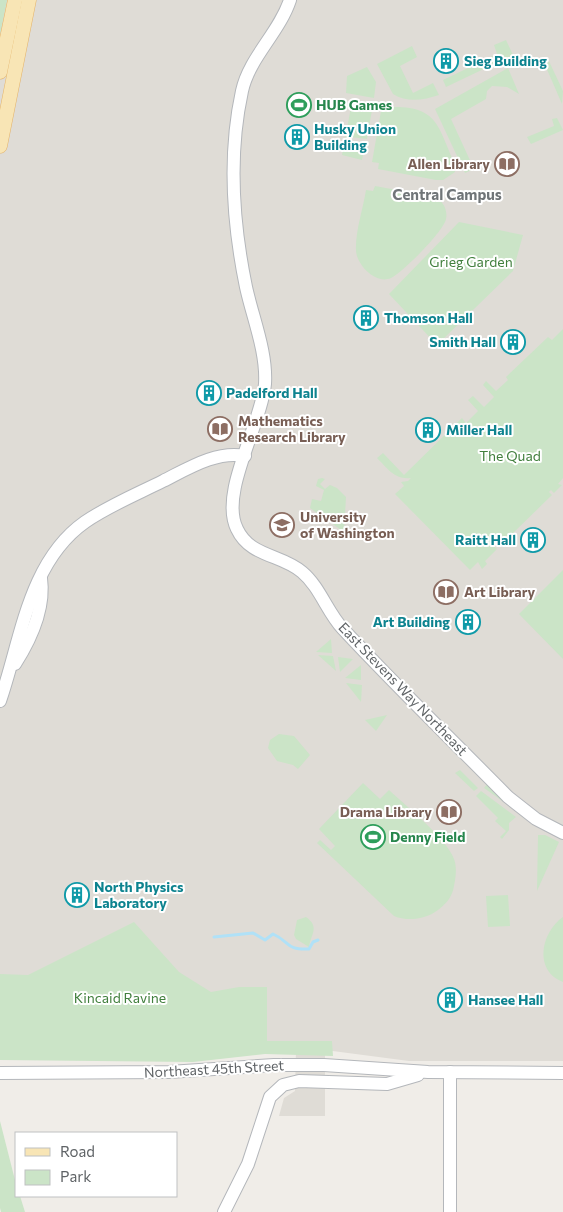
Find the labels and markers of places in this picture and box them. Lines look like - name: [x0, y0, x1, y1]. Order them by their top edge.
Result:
- building icon: Sieg Building: [433, 48, 459, 74]
- place label: Sieg Building: [464, 52, 547, 69]
- sports icon: HUB Games: [286, 92, 312, 118]
- place label: HUB Games: [316, 96, 393, 113]
- place label: Husky Union Building: [314, 120, 396, 153]
- building icon: Husky Union Building: [284, 124, 310, 150]
- library icon: Allen Library: [494, 151, 520, 177]
- place label: Allen Library: [407, 155, 490, 172]
- building icon: Thomson Hall: [353, 305, 379, 331]
- place label: Thomson Hall: [384, 309, 473, 326]
- building icon: Smith Hall: [500, 329, 526, 355]
- place label: Smith Hall: [429, 333, 496, 350]
- building icon: Padelford Hall: [196, 380, 222, 406]
- place label: Padelford Hall: [226, 384, 318, 401]
- place label: Mathematics Research Library: [238, 412, 346, 445]
- library icon: Mathematics Research Library: [207, 416, 233, 442]
- building icon: Miller Hall: [415, 417, 441, 443]
- place label: Miller Hall: [446, 421, 512, 438]
- place label: University of Washington: [300, 508, 395, 541]
- school or university icon: University of Washington: [269, 512, 295, 538]
- building icon: Raitt Hall: [520, 527, 546, 553]
- place label: Raitt Hall: [455, 531, 516, 548]
- library icon: Art Library: [433, 579, 459, 605]
- place label: Art Library: [464, 583, 536, 600]
- building icon: Art Building: [455, 609, 481, 635]
- place label: Art Building: [373, 613, 450, 630]
- library icon: Drama Library: [436, 799, 462, 825]
- place label: Drama Library: [340, 803, 432, 820]
- sports icon: Denny Field: [360, 824, 386, 850]
- place label: Denny Field: [390, 828, 465, 845]
- place label: North Physics Laboratory: [94, 878, 184, 911]
- building icon: North Physics Laboratory: [64, 882, 90, 908]
- building icon: Hansee Hall: [437, 987, 463, 1013]
- place label: Hansee Hall: [468, 991, 543, 1008]

